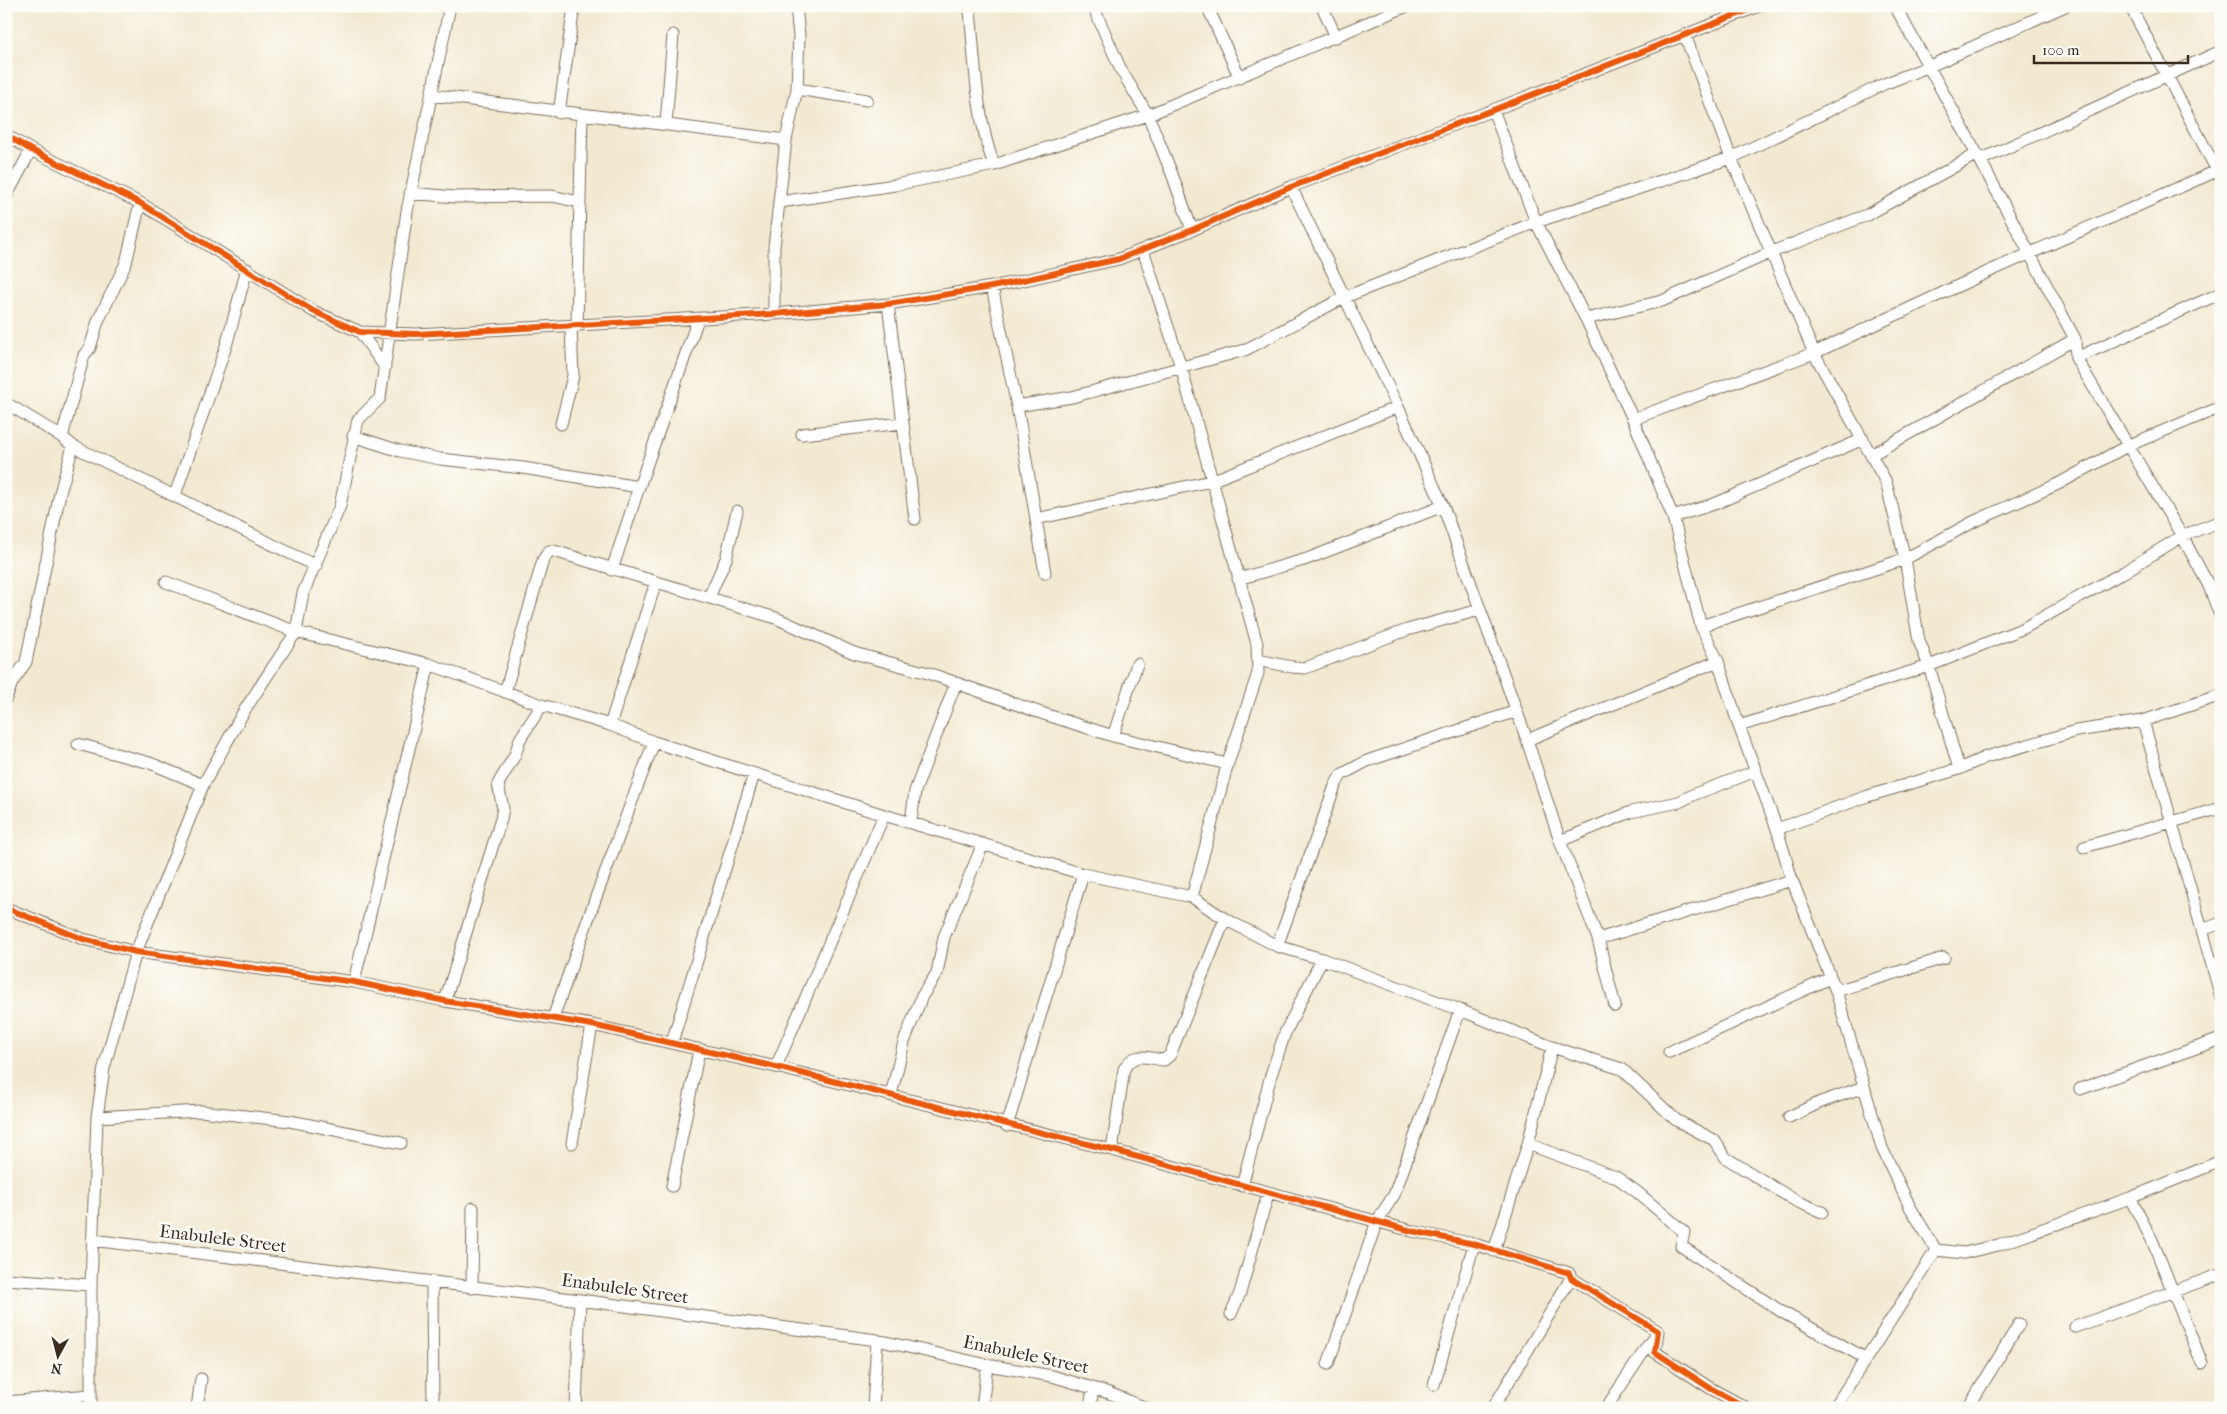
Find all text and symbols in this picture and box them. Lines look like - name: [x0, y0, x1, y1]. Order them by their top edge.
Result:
- scale bar: [2034, 32, 2188, 64]
- text: 100 m: [2042, 41, 2080, 59]
- street label: Enabulele Street: [158, 1221, 288, 1257]
- street label: Enabulele Street: [560, 1270, 690, 1308]
- street label: Enabulele Street: [961, 1331, 1091, 1379]
- north arrow: [32, 1332, 82, 1382]
- text: N: [50, 1359, 63, 1377]

